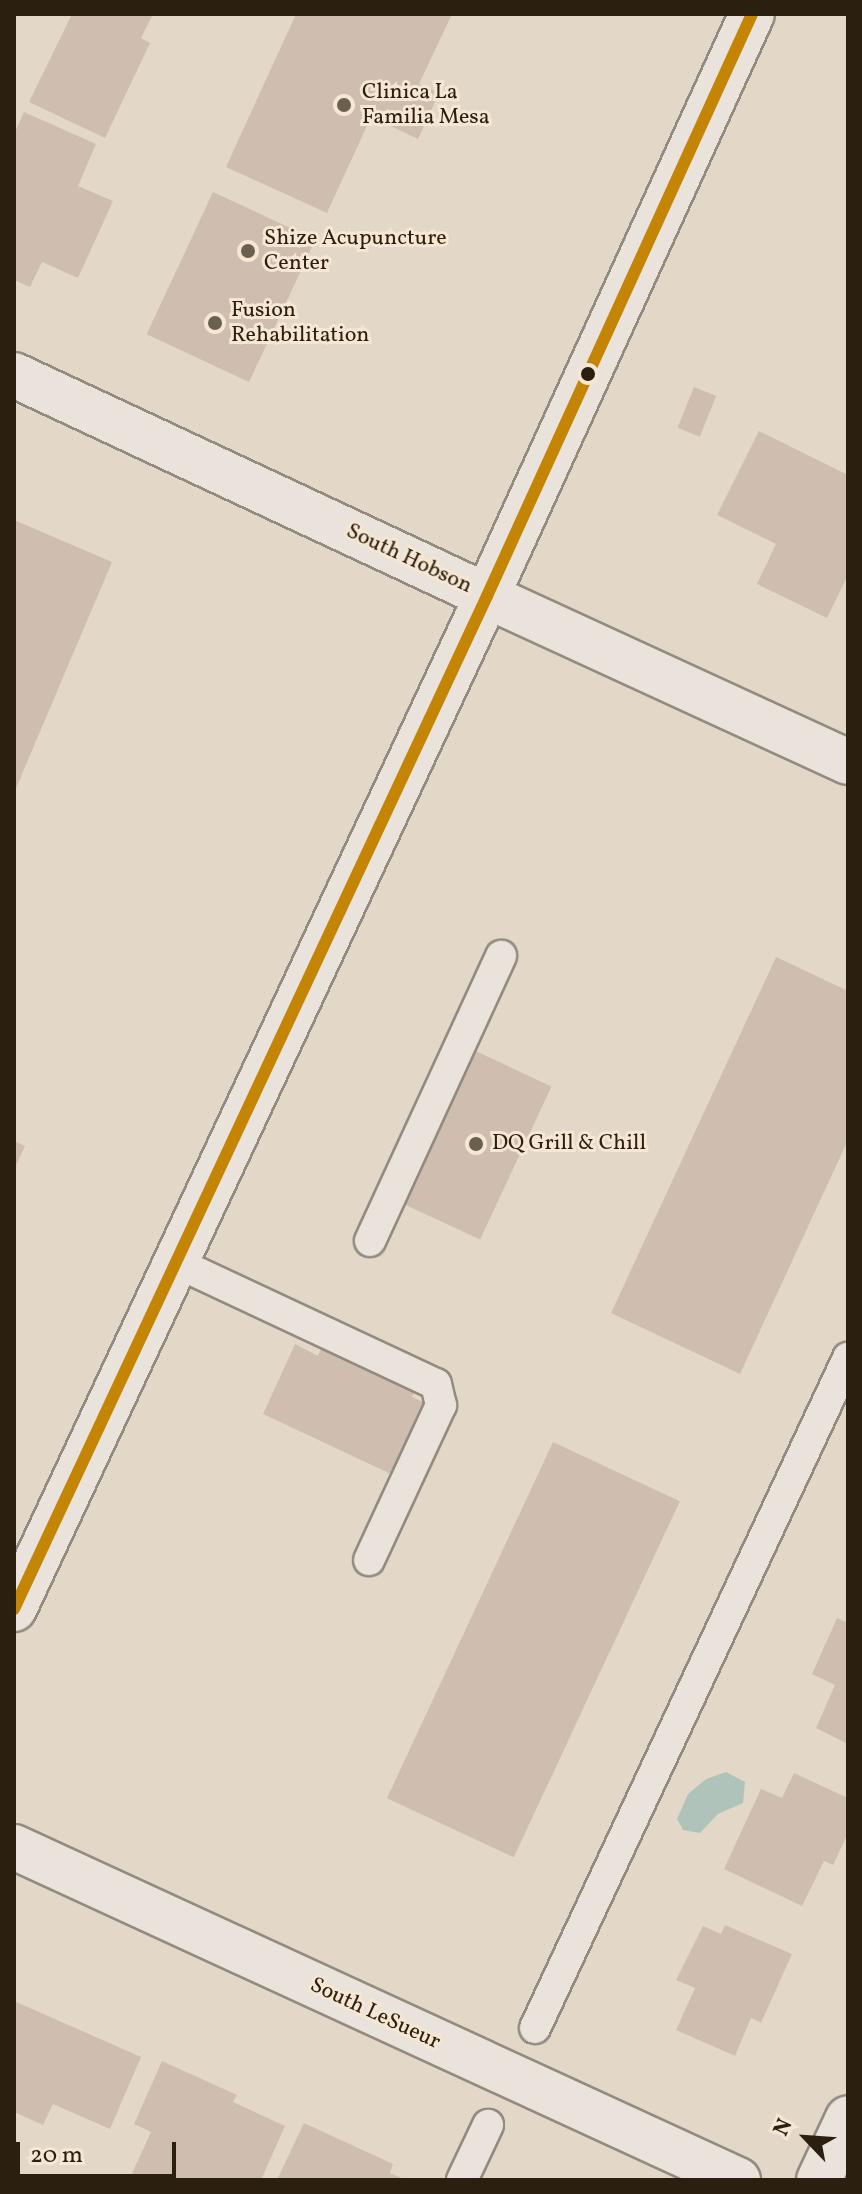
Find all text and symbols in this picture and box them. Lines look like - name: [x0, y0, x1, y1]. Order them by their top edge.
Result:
- place label: Clinica La Familia Mesa: [362, 79, 490, 130]
- marker: Clinica La Familia Mesa: [333, 94, 355, 116]
- place label: Shize Acupuncture Center: [264, 225, 447, 276]
- marker: Shize Acupuncture Center: [239, 242, 257, 260]
- place label: Fusion Rehabilitation: [231, 297, 369, 348]
- marker: Fusion Rehabilitation: [206, 314, 224, 332]
- unlabelled marker: [580, 366, 596, 382]
- street label: South Hobson: [342, 518, 476, 600]
- place label: DQ Grill & Chill: [492, 1131, 646, 1157]
- marker: DQ Grill & Chill: [467, 1135, 485, 1153]
- street label: South LeSueur: [306, 1972, 444, 2056]
- north arrow: [766, 2098, 846, 2178]
- text: N: [766, 2114, 801, 2141]
- scale bar: [20, 2126, 180, 2176]
- text: 20 m: [30, 2139, 83, 2173]

